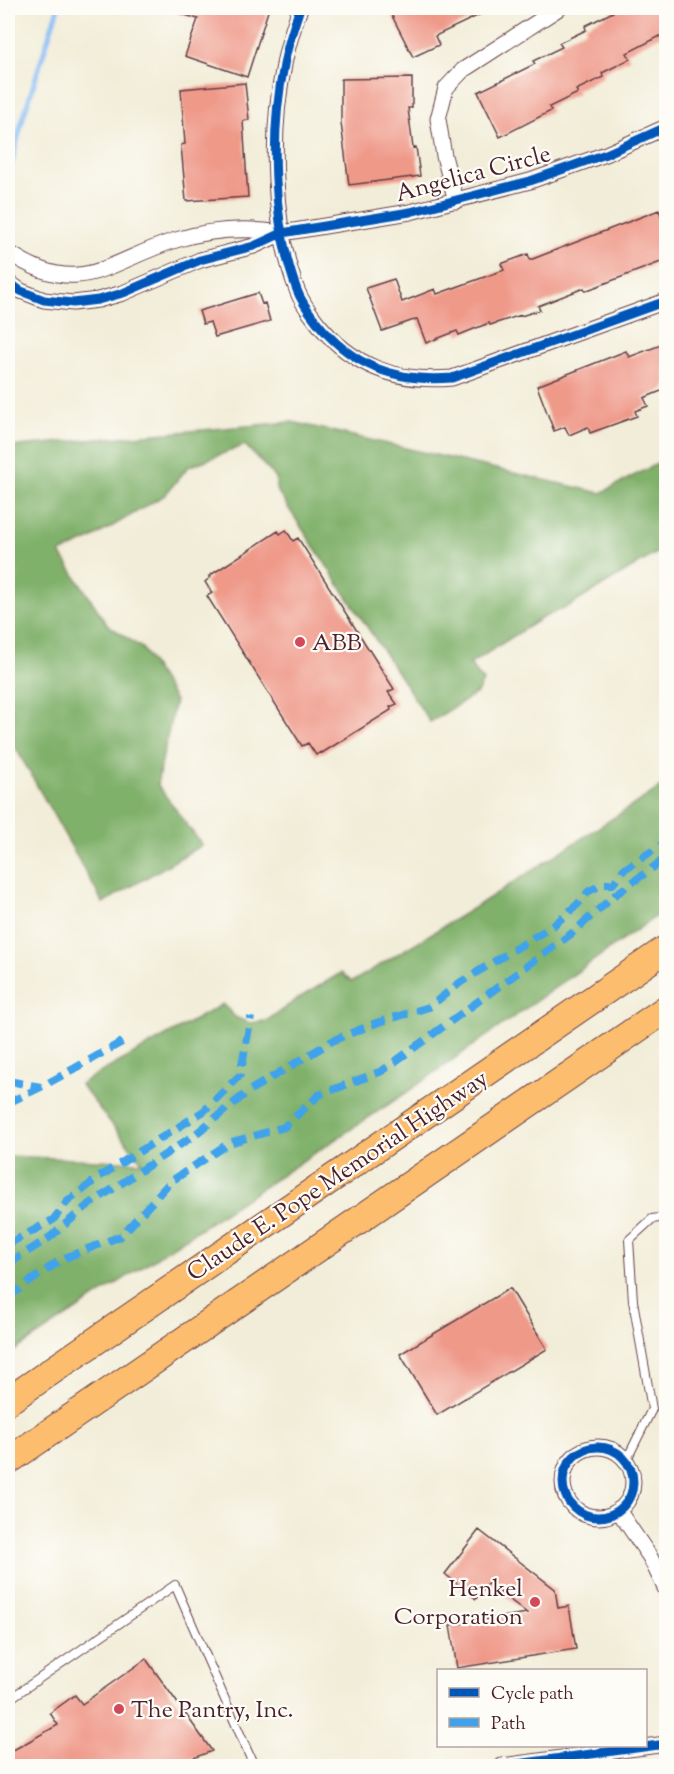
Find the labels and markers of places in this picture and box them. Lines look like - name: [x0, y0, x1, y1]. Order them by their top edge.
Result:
- place label: ABB: [312, 627, 362, 661]
- marker: ABB: [293, 635, 307, 649]
- place label: Henkel Corporation: [394, 1573, 523, 1635]
- marker: Henkel Corporation: [528, 1595, 542, 1609]
- place label: The Pantry, Inc.: [131, 1694, 293, 1728]
- marker: The Pantry, Inc.: [112, 1702, 126, 1716]

